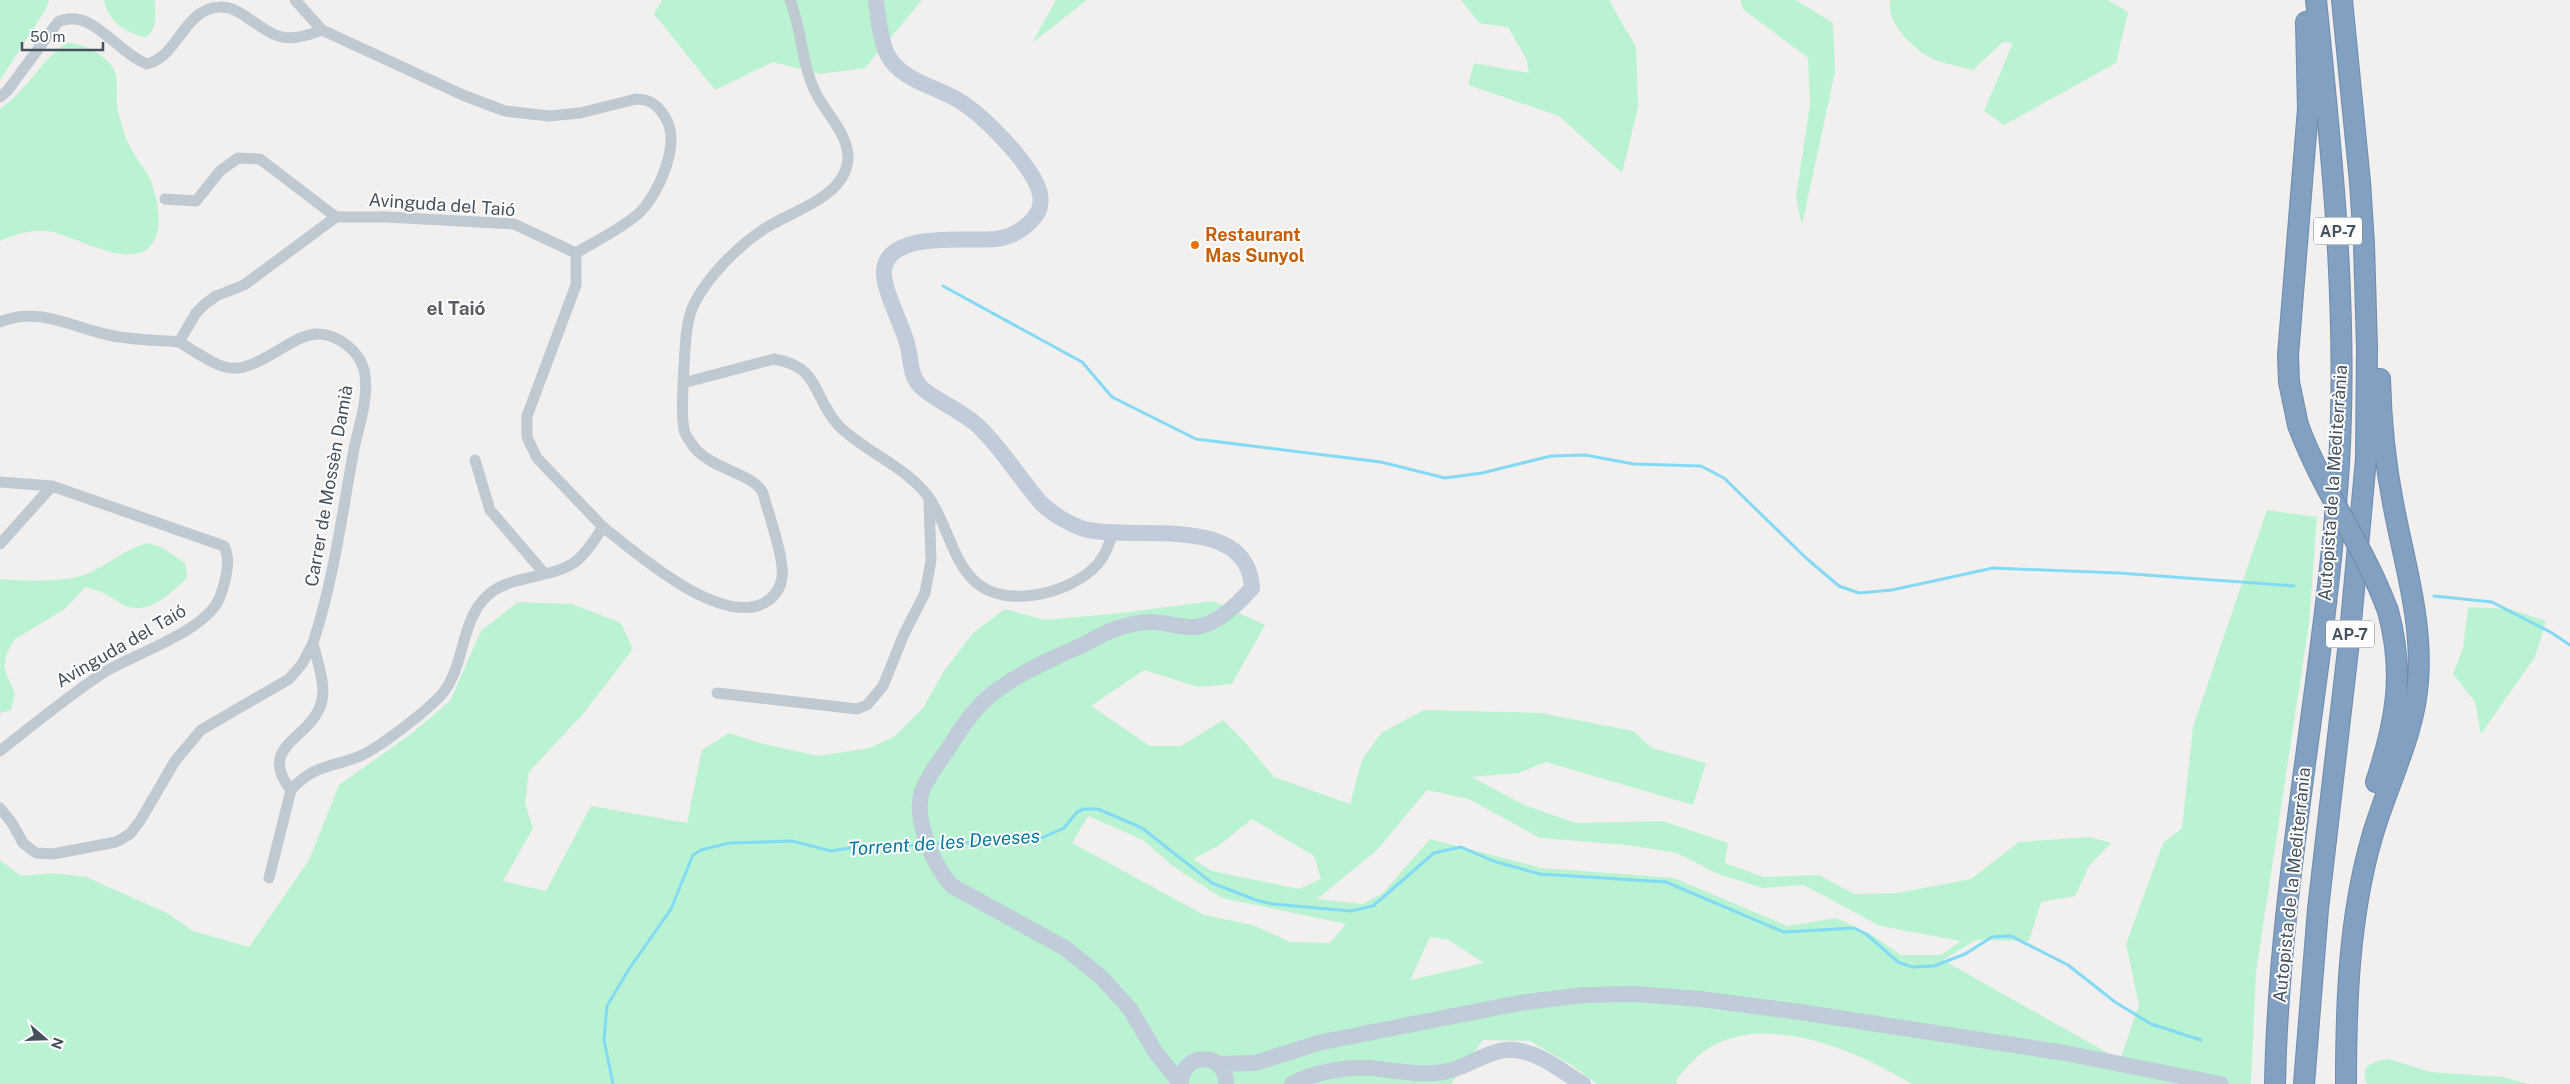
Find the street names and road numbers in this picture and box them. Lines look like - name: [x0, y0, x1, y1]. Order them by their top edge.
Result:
- street label: Avinguda del Taió: [368, 189, 516, 220]
- road number: AP-7: [2314, 218, 2362, 245]
- street label: Autopista de la Mediterrània: [2314, 364, 2351, 602]
- street label: Carrer de Mossèn Damià: [300, 384, 357, 588]
- street label: Avinguda del Taió: [52, 600, 190, 691]
- road number: AP-7: [2326, 620, 2374, 648]
- street label: Autopista de la Mediterrània: [2269, 766, 2314, 1004]

